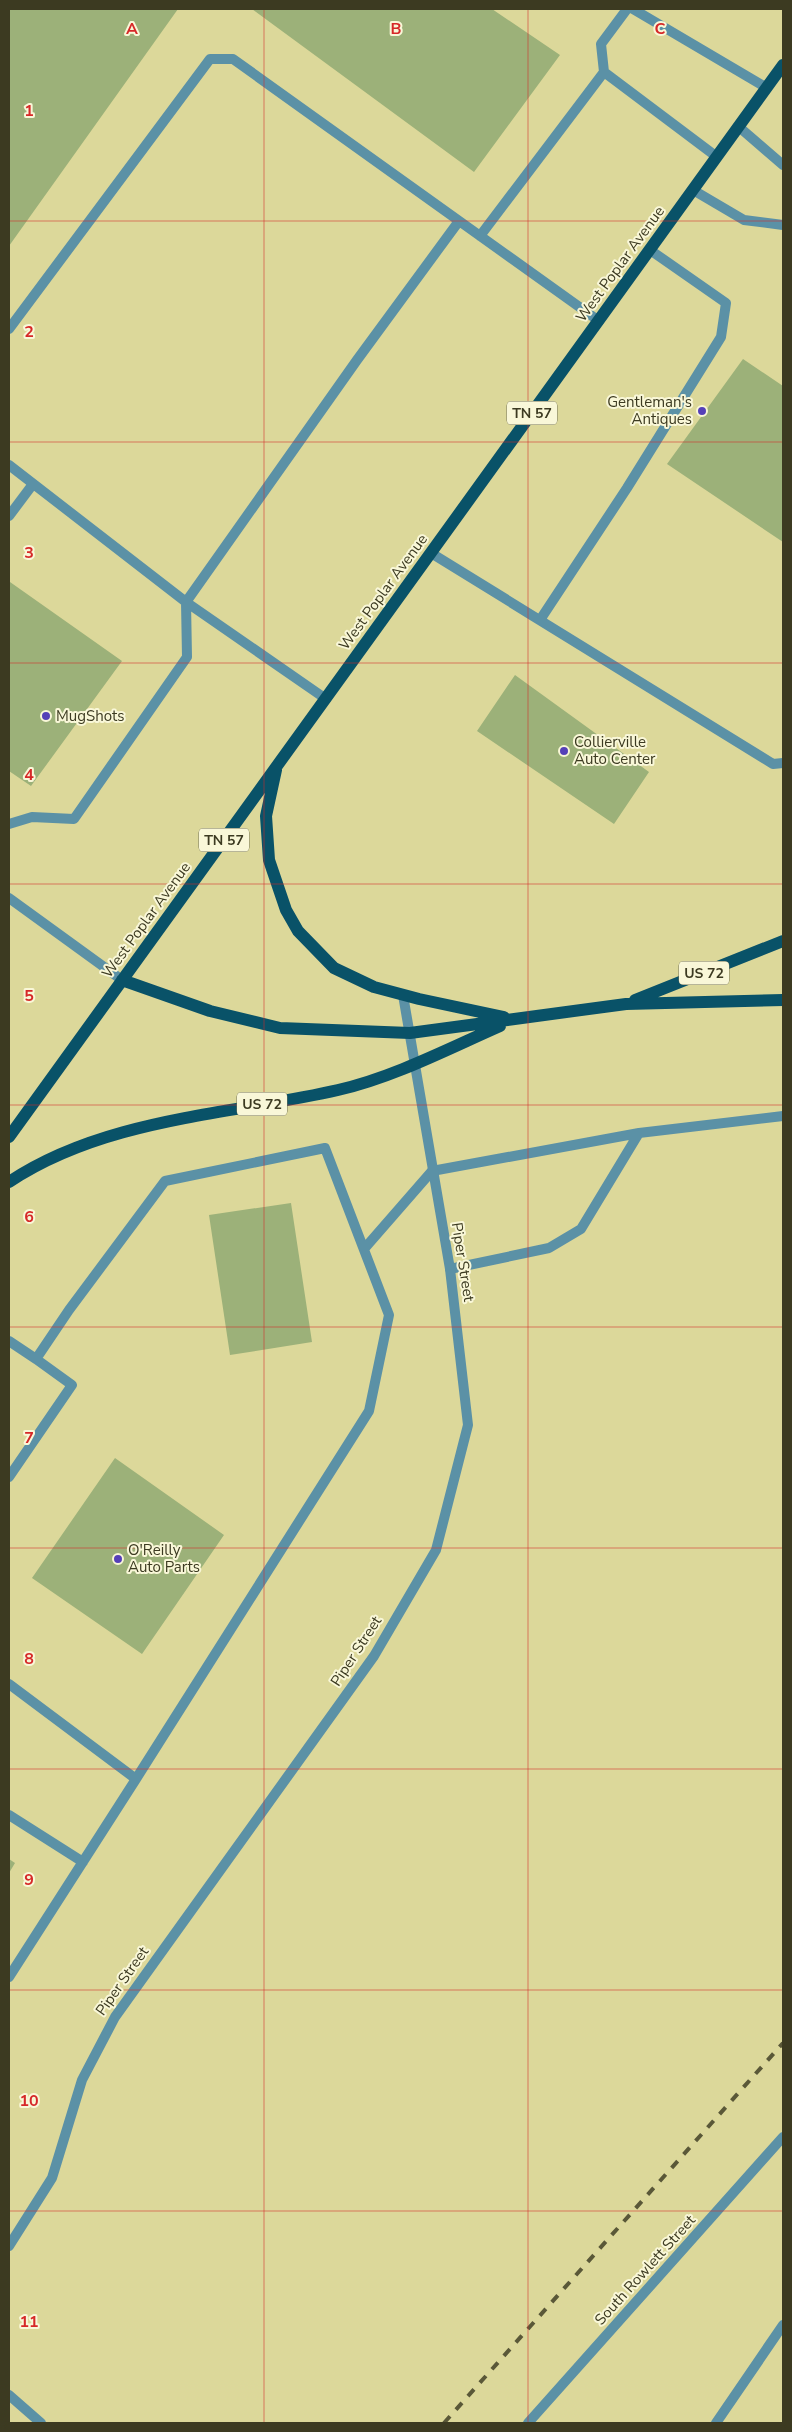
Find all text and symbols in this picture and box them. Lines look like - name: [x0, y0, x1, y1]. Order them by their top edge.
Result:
- text: A: [126, 18, 138, 40]
- text: B: [390, 18, 402, 40]
- text: C: [655, 18, 666, 40]
- text: 1: [24, 100, 34, 122]
- street label: West Poplar Avenue: [571, 202, 669, 326]
- text: 2: [24, 321, 34, 343]
- place label: Gentleman's Antiques: [607, 392, 692, 429]
- road number: TN 57: [507, 402, 557, 424]
- marker: Gentleman's Antiques: [696, 405, 708, 417]
- street label: West Poplar Avenue: [334, 530, 432, 654]
- text: 3: [24, 542, 34, 564]
- place label: MugShots: [56, 706, 125, 726]
- marker: MugShots: [40, 710, 52, 722]
- place label: Collierville Auto Center: [574, 732, 656, 769]
- marker: Collierville Auto Center: [558, 745, 570, 757]
- text: 4: [24, 764, 34, 786]
- road number: TN 57: [199, 828, 249, 852]
- street label: West Poplar Avenue: [97, 858, 195, 982]
- road number: US 72: [679, 961, 729, 984]
- text: 5: [24, 985, 34, 1007]
- road number: US 72: [237, 1092, 287, 1116]
- text: 6: [24, 1206, 34, 1228]
- street label: Piper Street: [447, 1221, 479, 1304]
- text: 7: [24, 1427, 34, 1449]
- place label: O'Reilly Auto Parts: [128, 1540, 200, 1577]
- marker: O'Reilly Auto Parts: [112, 1553, 124, 1565]
- street label: Piper Street: [326, 1611, 387, 1690]
- text: 8: [24, 1648, 34, 1670]
- text: 9: [24, 1869, 34, 1891]
- street label: Piper Street: [91, 1942, 154, 2019]
- text: 10: [19, 2090, 39, 2112]
- street label: South Rowlett Street: [590, 2210, 700, 2329]
- text: 11: [19, 2311, 39, 2333]

